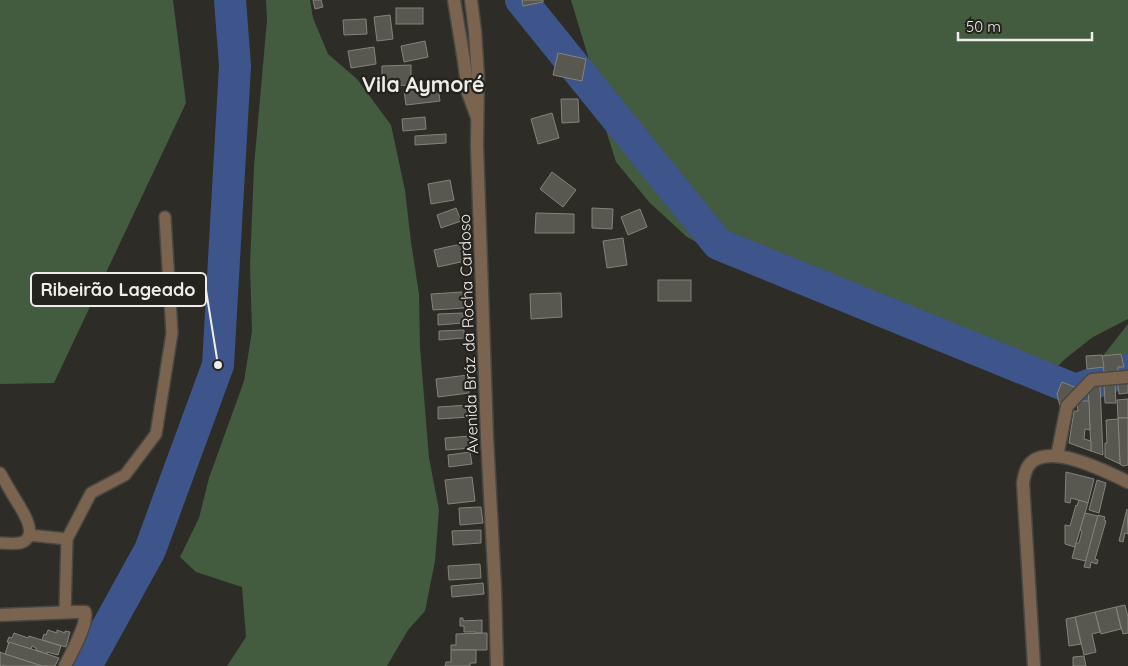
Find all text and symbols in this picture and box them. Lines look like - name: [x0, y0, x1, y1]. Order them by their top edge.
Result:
- scale bar: [958, 10, 1092, 42]
- text: 50 m: [966, 17, 1001, 36]
- district label: Vila Aymoré: [362, 71, 484, 97]
- street label: Avenida Bráz da Rocha Cardoso: [454, 214, 482, 454]
- callout: Ribeirão Lageado: [31, 273, 206, 306]
- text: Ribeirão Lageado: [40, 278, 196, 301]

